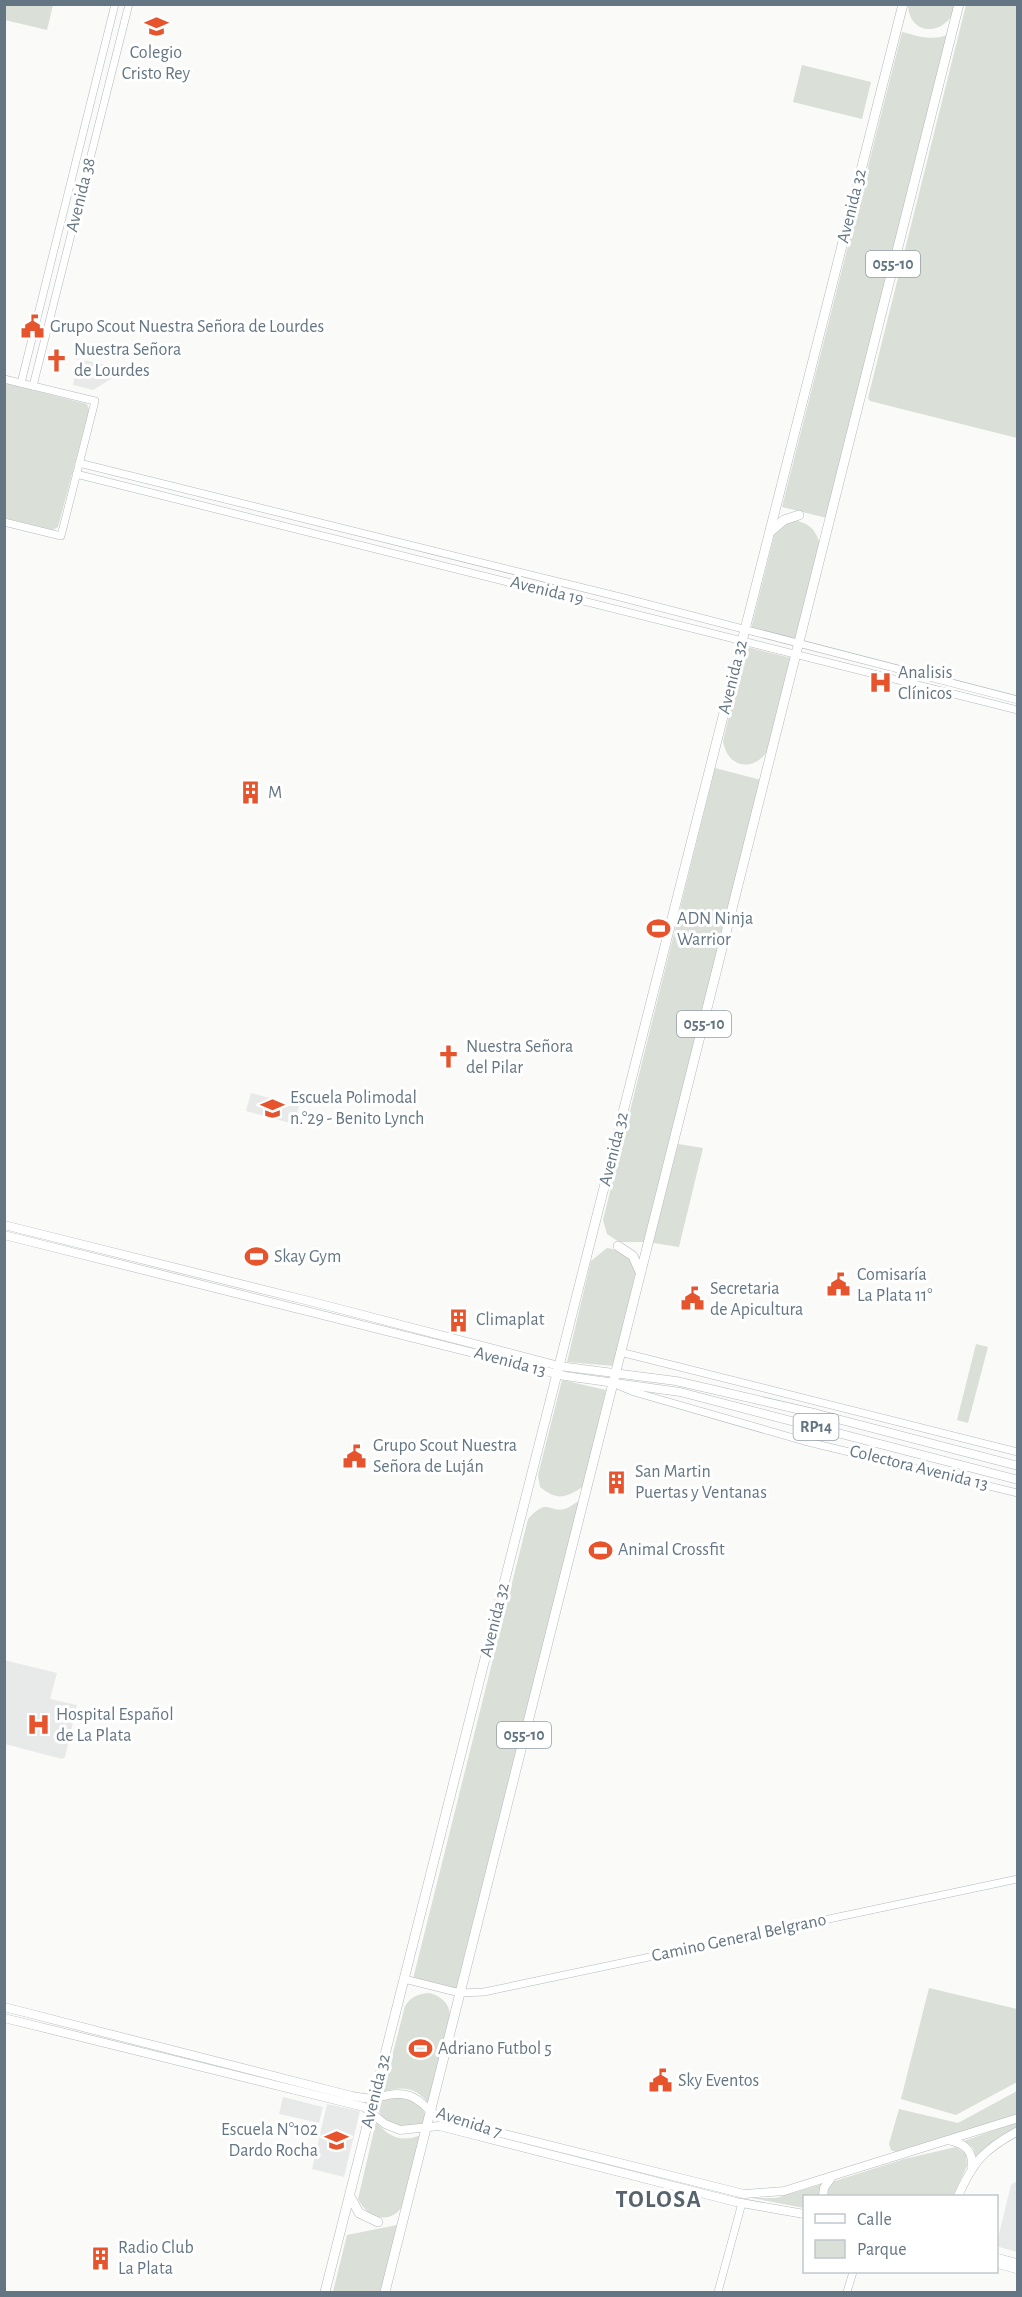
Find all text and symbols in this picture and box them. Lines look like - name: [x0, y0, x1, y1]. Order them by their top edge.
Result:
- school or university icon: Colegio Cristo Rey: [143, 14, 169, 40]
- place label: Colegio Cristo Rey: [122, 44, 191, 83]
- street label: Avenida 38: [63, 156, 99, 234]
- street label: Avenida 32: [834, 167, 870, 245]
- road number: 055-10: [866, 251, 920, 277]
- public building icon: Grupo Scout Nuestra Señora de Lourdes: [19, 314, 45, 340]
- place label: Grupo Scout Nuestra Señora de Lourdes: [50, 318, 324, 336]
- place label: Nuestra Señora de Lourdes: [74, 341, 181, 380]
- church icon: Nuestra Señora de Lourdes: [43, 347, 69, 373]
- street label: Avenida 19: [509, 573, 585, 609]
- street label: Avenida 32: [715, 638, 751, 716]
- place label: Analisis Clínicos: [898, 664, 952, 703]
- hospital icon: Analisis Clínicos: [867, 670, 893, 696]
- building icon: M: [237, 780, 263, 806]
- place label: M: [268, 784, 282, 802]
- place label: ADN Ninja Warrior: [677, 910, 753, 949]
- sports icon: ADN Ninja Warrior: [646, 916, 672, 942]
- road number: 055-10: [677, 1011, 731, 1037]
- place label: Nuestra Señora del Pilar: [466, 1038, 573, 1077]
- church icon: Nuestra Señora del Pilar: [435, 1044, 461, 1070]
- place label: Escuela Polimodal n.°29 - Benito Lynch: [290, 1089, 424, 1128]
- school or university icon: Escuela Polimodal n.°29 - Benito Lynch: [259, 1095, 285, 1121]
- street label: Avenida 32: [596, 1110, 632, 1188]
- sports icon: Skay Gym: [243, 1244, 269, 1270]
- place label: Skay Gym: [274, 1248, 341, 1266]
- place label: Comisaría La Plata 11°: [857, 1266, 933, 1305]
- public building icon: Comisaría La Plata 11°: [826, 1272, 852, 1298]
- place label: Secretaria de Apicultura: [710, 1280, 803, 1319]
- public building icon: Secretaria de Apicultura: [679, 1286, 705, 1312]
- building icon: Climaplat: [445, 1307, 471, 1333]
- place label: Climaplat: [476, 1311, 545, 1329]
- street label: Avenida 13: [472, 1344, 548, 1380]
- road number: RP14: [794, 1414, 838, 1440]
- place label: Grupo Scout Nuestra Señora de Luján: [373, 1437, 517, 1476]
- street label: Colectora Avenida 13: [848, 1442, 990, 1494]
- public building icon: Grupo Scout Nuestra Señora de Luján: [342, 1443, 368, 1469]
- place label: San Martin Puertas y Ventanas: [635, 1463, 767, 1502]
- building icon: San Martin Puertas y Ventanas: [604, 1469, 630, 1495]
- sports icon: Animal Crossfit: [587, 1537, 613, 1563]
- place label: Animal Crossfit: [618, 1541, 725, 1559]
- street label: Avenida 32: [477, 1581, 513, 1659]
- place label: Hospital Español de La Plata: [56, 1706, 174, 1745]
- hospital icon: Hospital Español de La Plata: [25, 1712, 51, 1738]
- road number: 055-10: [497, 1722, 551, 1748]
- street label: Camino General Belgrano: [650, 1911, 828, 1965]
- sports icon: Adriano Futbol 5: [407, 2036, 433, 2062]
- place label: Adriano Futbol 5: [438, 2040, 552, 2058]
- street label: Avenida 32: [358, 2052, 394, 2130]
- public building icon: Sky Eventos: [647, 2068, 673, 2094]
- place label: Sky Eventos: [678, 2072, 759, 2090]
- street label: Avenida 7: [434, 2104, 504, 2142]
- place label: Escuela N°102 Dardo Rocha: [221, 2121, 318, 2160]
- school or university icon: Escuela N°102 Dardo Rocha: [323, 2127, 349, 2153]
- district label: TOLOSA: [615, 2188, 703, 2212]
- legend: [803, 2195, 998, 2273]
- text: Calle: [857, 2211, 892, 2229]
- place label: Radio Club La Plata: [118, 2239, 194, 2278]
- text: Parque: [857, 2241, 906, 2259]
- building icon: Radio Club La Plata: [87, 2245, 113, 2271]

